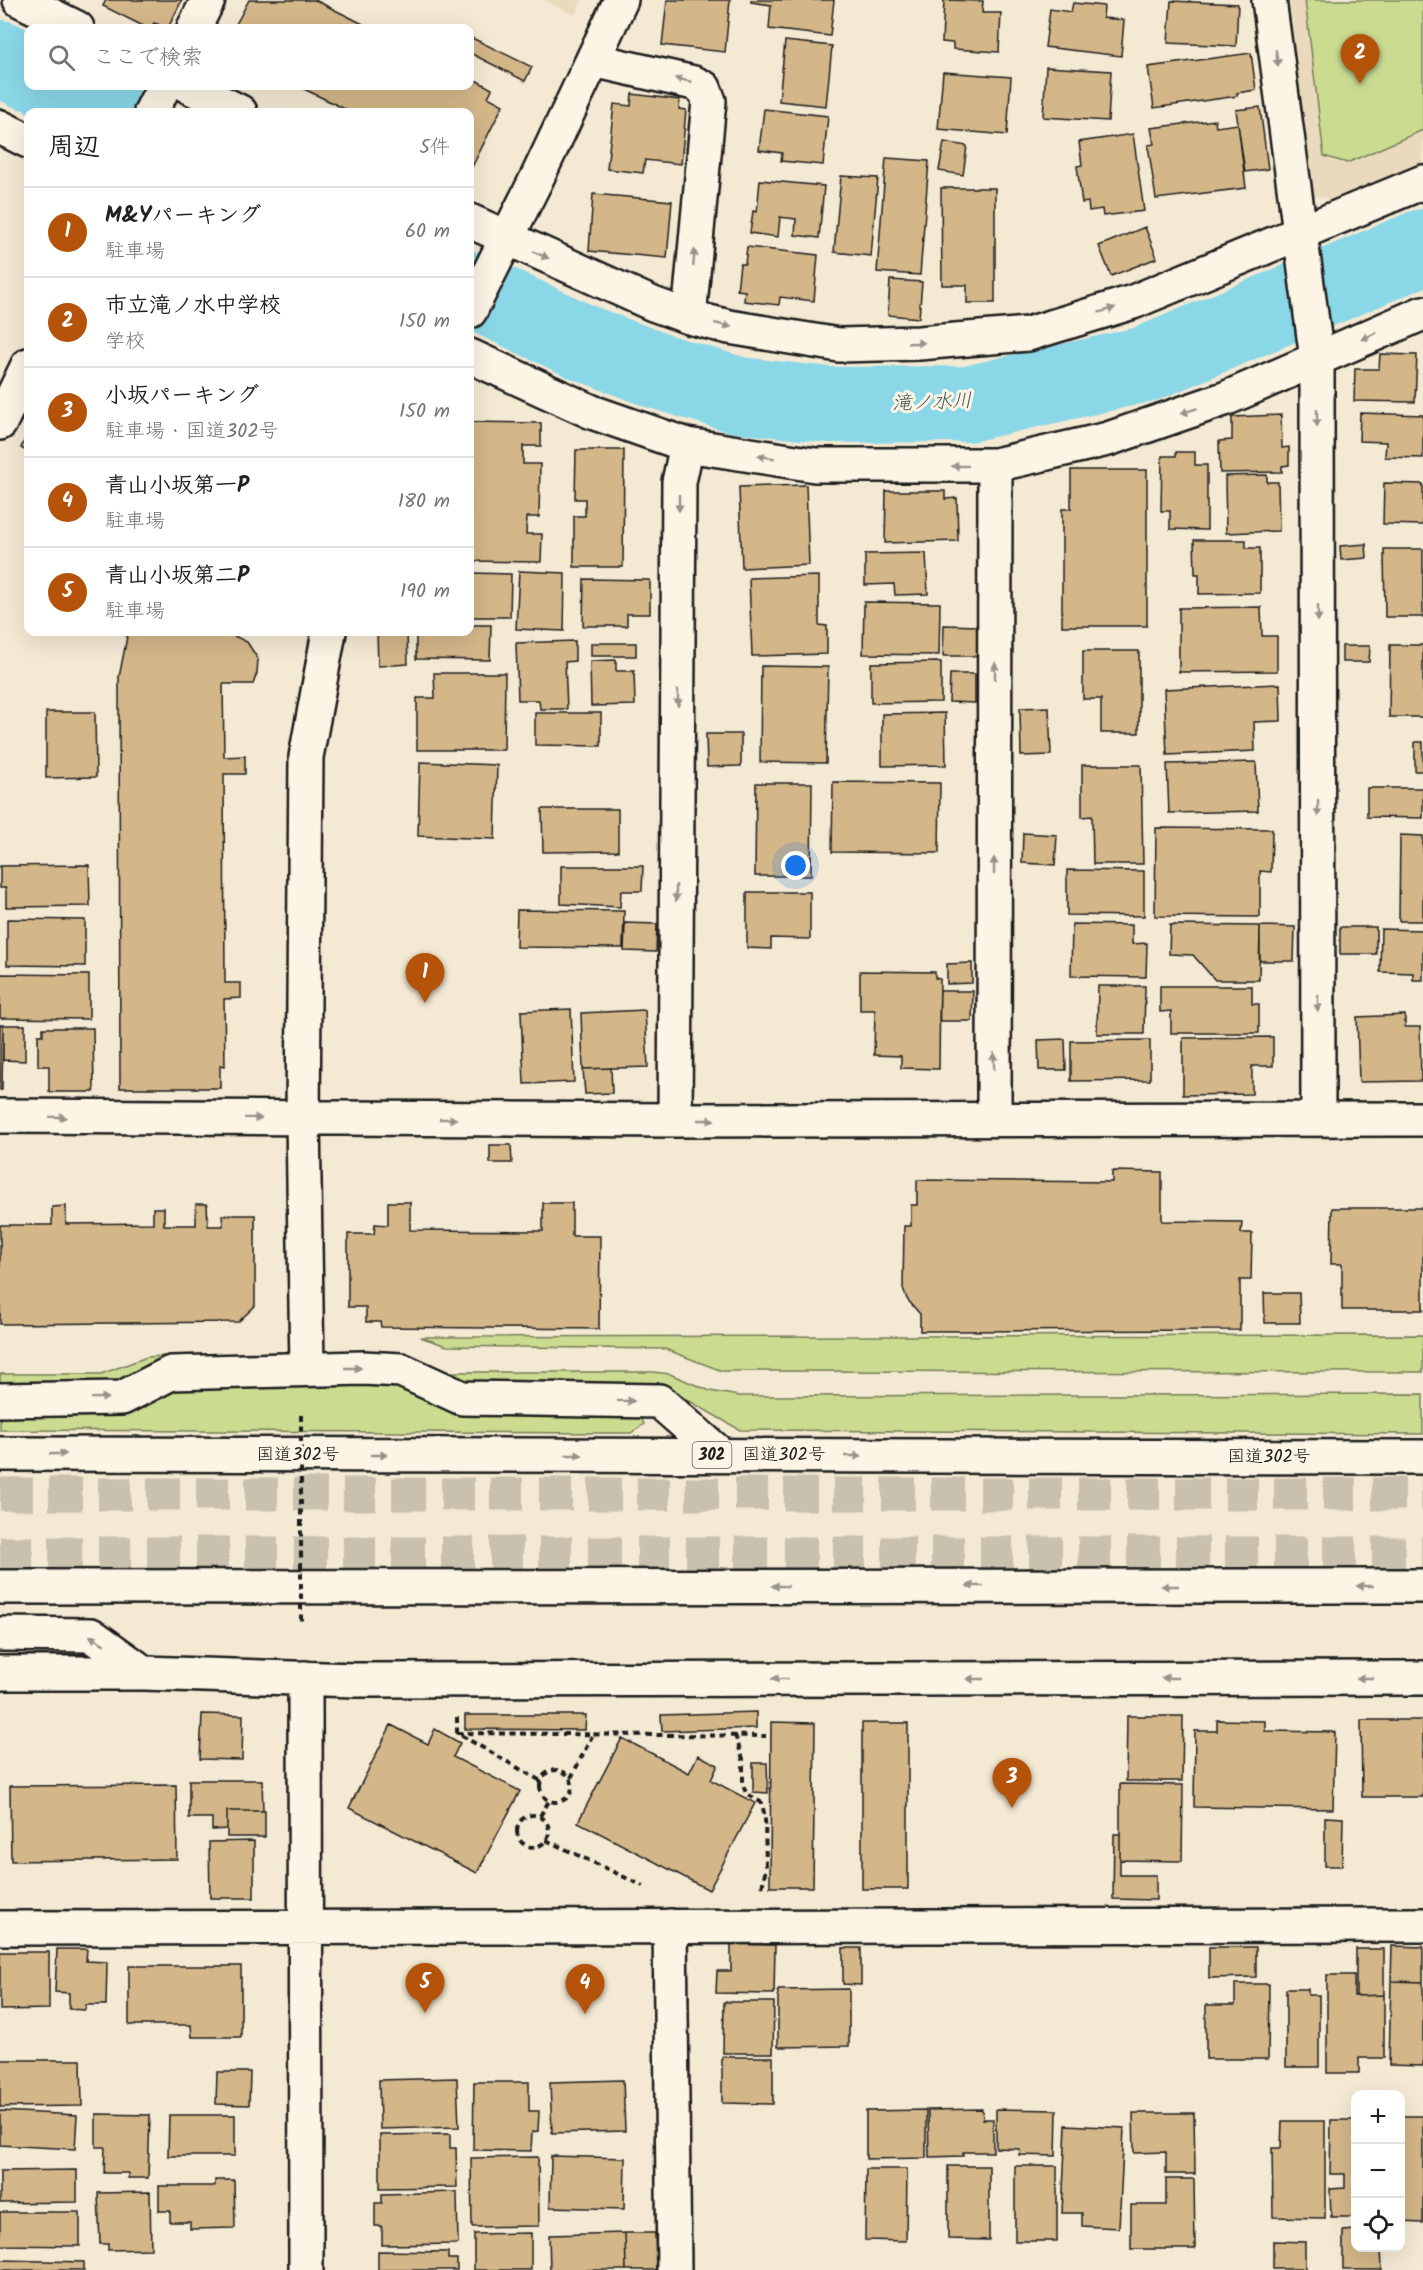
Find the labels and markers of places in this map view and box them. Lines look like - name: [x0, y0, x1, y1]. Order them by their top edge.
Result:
- pin: 2: [1340, 34, 1380, 84]
- pin: 1: [406, 954, 444, 1003]
- pin: 3: [992, 1758, 1032, 1808]
- pin: 5: [406, 1964, 444, 2013]
- pin: 4: [566, 1964, 604, 2014]

